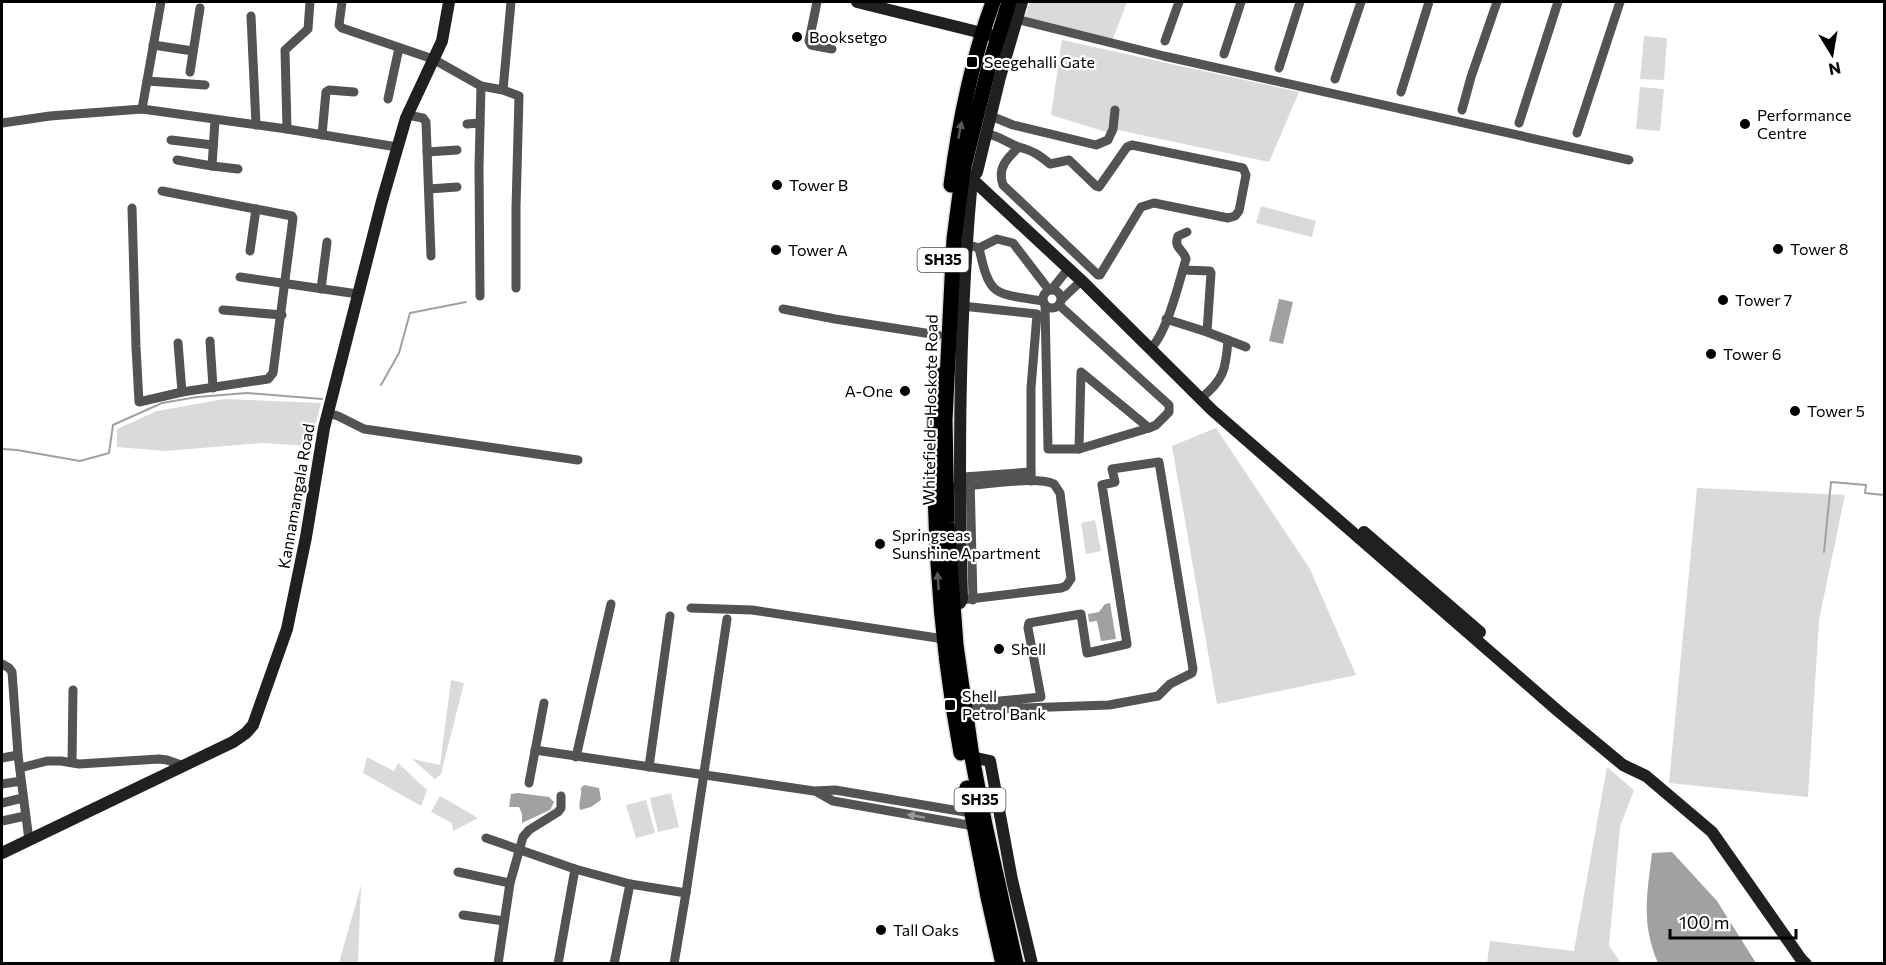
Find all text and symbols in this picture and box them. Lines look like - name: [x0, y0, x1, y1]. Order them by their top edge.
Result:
- north arrow: [1802, 24, 1862, 84]
- place label: Booksetgo: [809, 27, 887, 46]
- marker: Booksetgo: [790, 30, 804, 44]
- place label: Seegehalli Gate: [984, 52, 1095, 71]
- marker: Seegehalli Gate: [965, 55, 979, 69]
- text: N: [1827, 59, 1843, 80]
- place label: Performance Centre: [1757, 105, 1851, 142]
- marker: Performance Centre: [1738, 117, 1752, 131]
- one-way arrow: [956, 120, 965, 139]
- place label: Tower B: [789, 175, 848, 194]
- marker: Tower B: [770, 178, 784, 192]
- place label: Tower 8: [1790, 239, 1848, 258]
- place label: Tower A: [788, 240, 848, 259]
- marker: Tower 8: [1771, 242, 1785, 256]
- marker: Tower A: [769, 243, 783, 257]
- road number: SH35: [918, 248, 968, 272]
- place label: Tower 7: [1735, 290, 1792, 309]
- marker: Tower 7: [1716, 293, 1730, 307]
- street label: Whitefield - Hoskote Road: [918, 314, 941, 506]
- place label: Tower 6: [1723, 344, 1781, 363]
- marker: Tower 6: [1704, 347, 1718, 361]
- place label: A-One: [845, 381, 893, 400]
- marker: A-One: [898, 384, 912, 398]
- place label: Tower 5: [1807, 401, 1865, 420]
- marker: Tower 5: [1788, 404, 1802, 418]
- street label: Kannamangala Road: [273, 422, 318, 570]
- place label: Springseas Sunshine Apartment: [892, 525, 1041, 562]
- marker: Springseas Sunshine Apartment: [873, 537, 887, 551]
- one-way arrow: [933, 572, 943, 591]
- place label: Shell: [1011, 639, 1046, 658]
- marker: Shell: [992, 642, 1006, 656]
- place label: Shell Petrol Bank: [962, 686, 1046, 723]
- marker: Shell Petrol Bank: [943, 698, 957, 712]
- road number: SH35: [954, 788, 1006, 812]
- one-way arrow: [906, 811, 925, 820]
- scale bar: [1670, 902, 1796, 940]
- text: 100 m: [1679, 911, 1729, 933]
- place label: Tall Oaks: [893, 920, 959, 939]
- marker: Tall Oaks: [874, 923, 888, 937]

